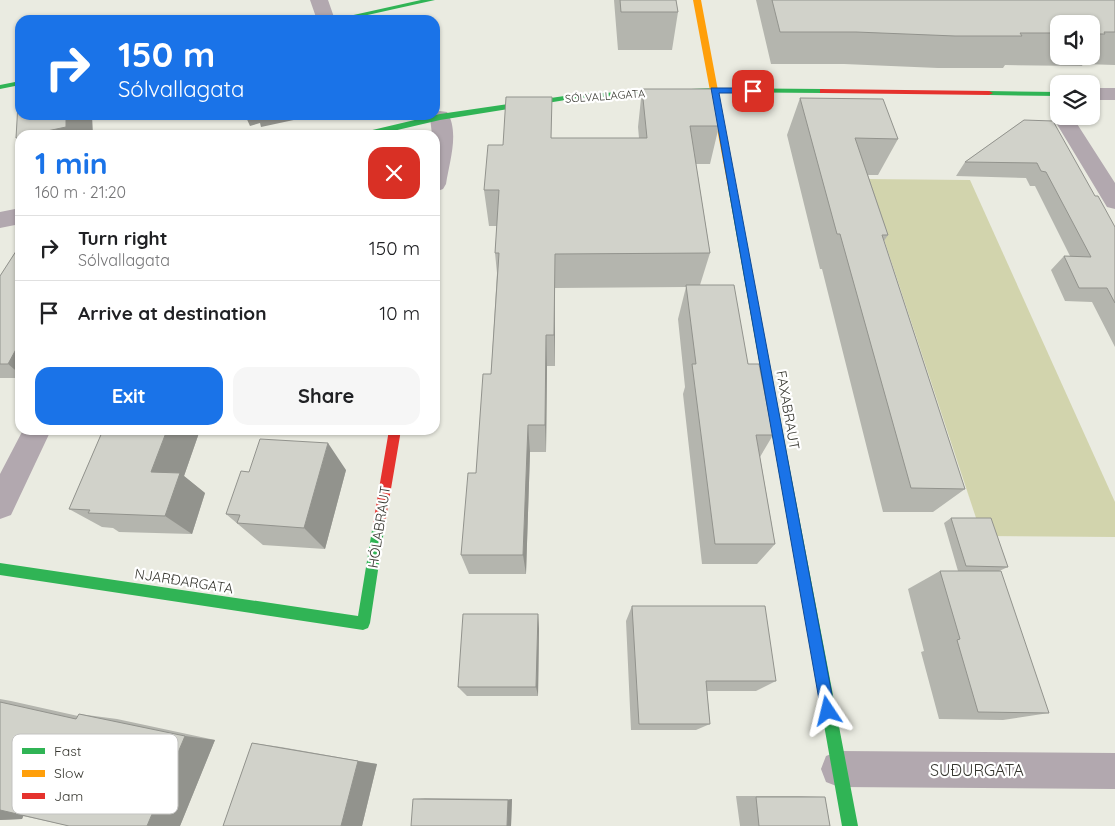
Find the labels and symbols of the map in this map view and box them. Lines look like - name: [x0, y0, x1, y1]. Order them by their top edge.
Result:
- pin: [732, 70, 774, 112]
- street label: SÓLVALLAGATA: [565, 86, 645, 106]
- street label: FAXABRAUT: [772, 369, 804, 451]
- street label: HÓLABRAUT: [364, 485, 394, 569]
- street label: NJARÐARGATA: [133, 564, 235, 598]
- position arrow: [801, 684, 853, 736]
- legend: [12, 734, 178, 814]
- text: Fast: [54, 742, 82, 760]
- street label: SUÐURGATA: [930, 760, 1024, 780]
- text: Slow: [54, 764, 84, 782]
- text: Jam: [54, 787, 83, 805]

